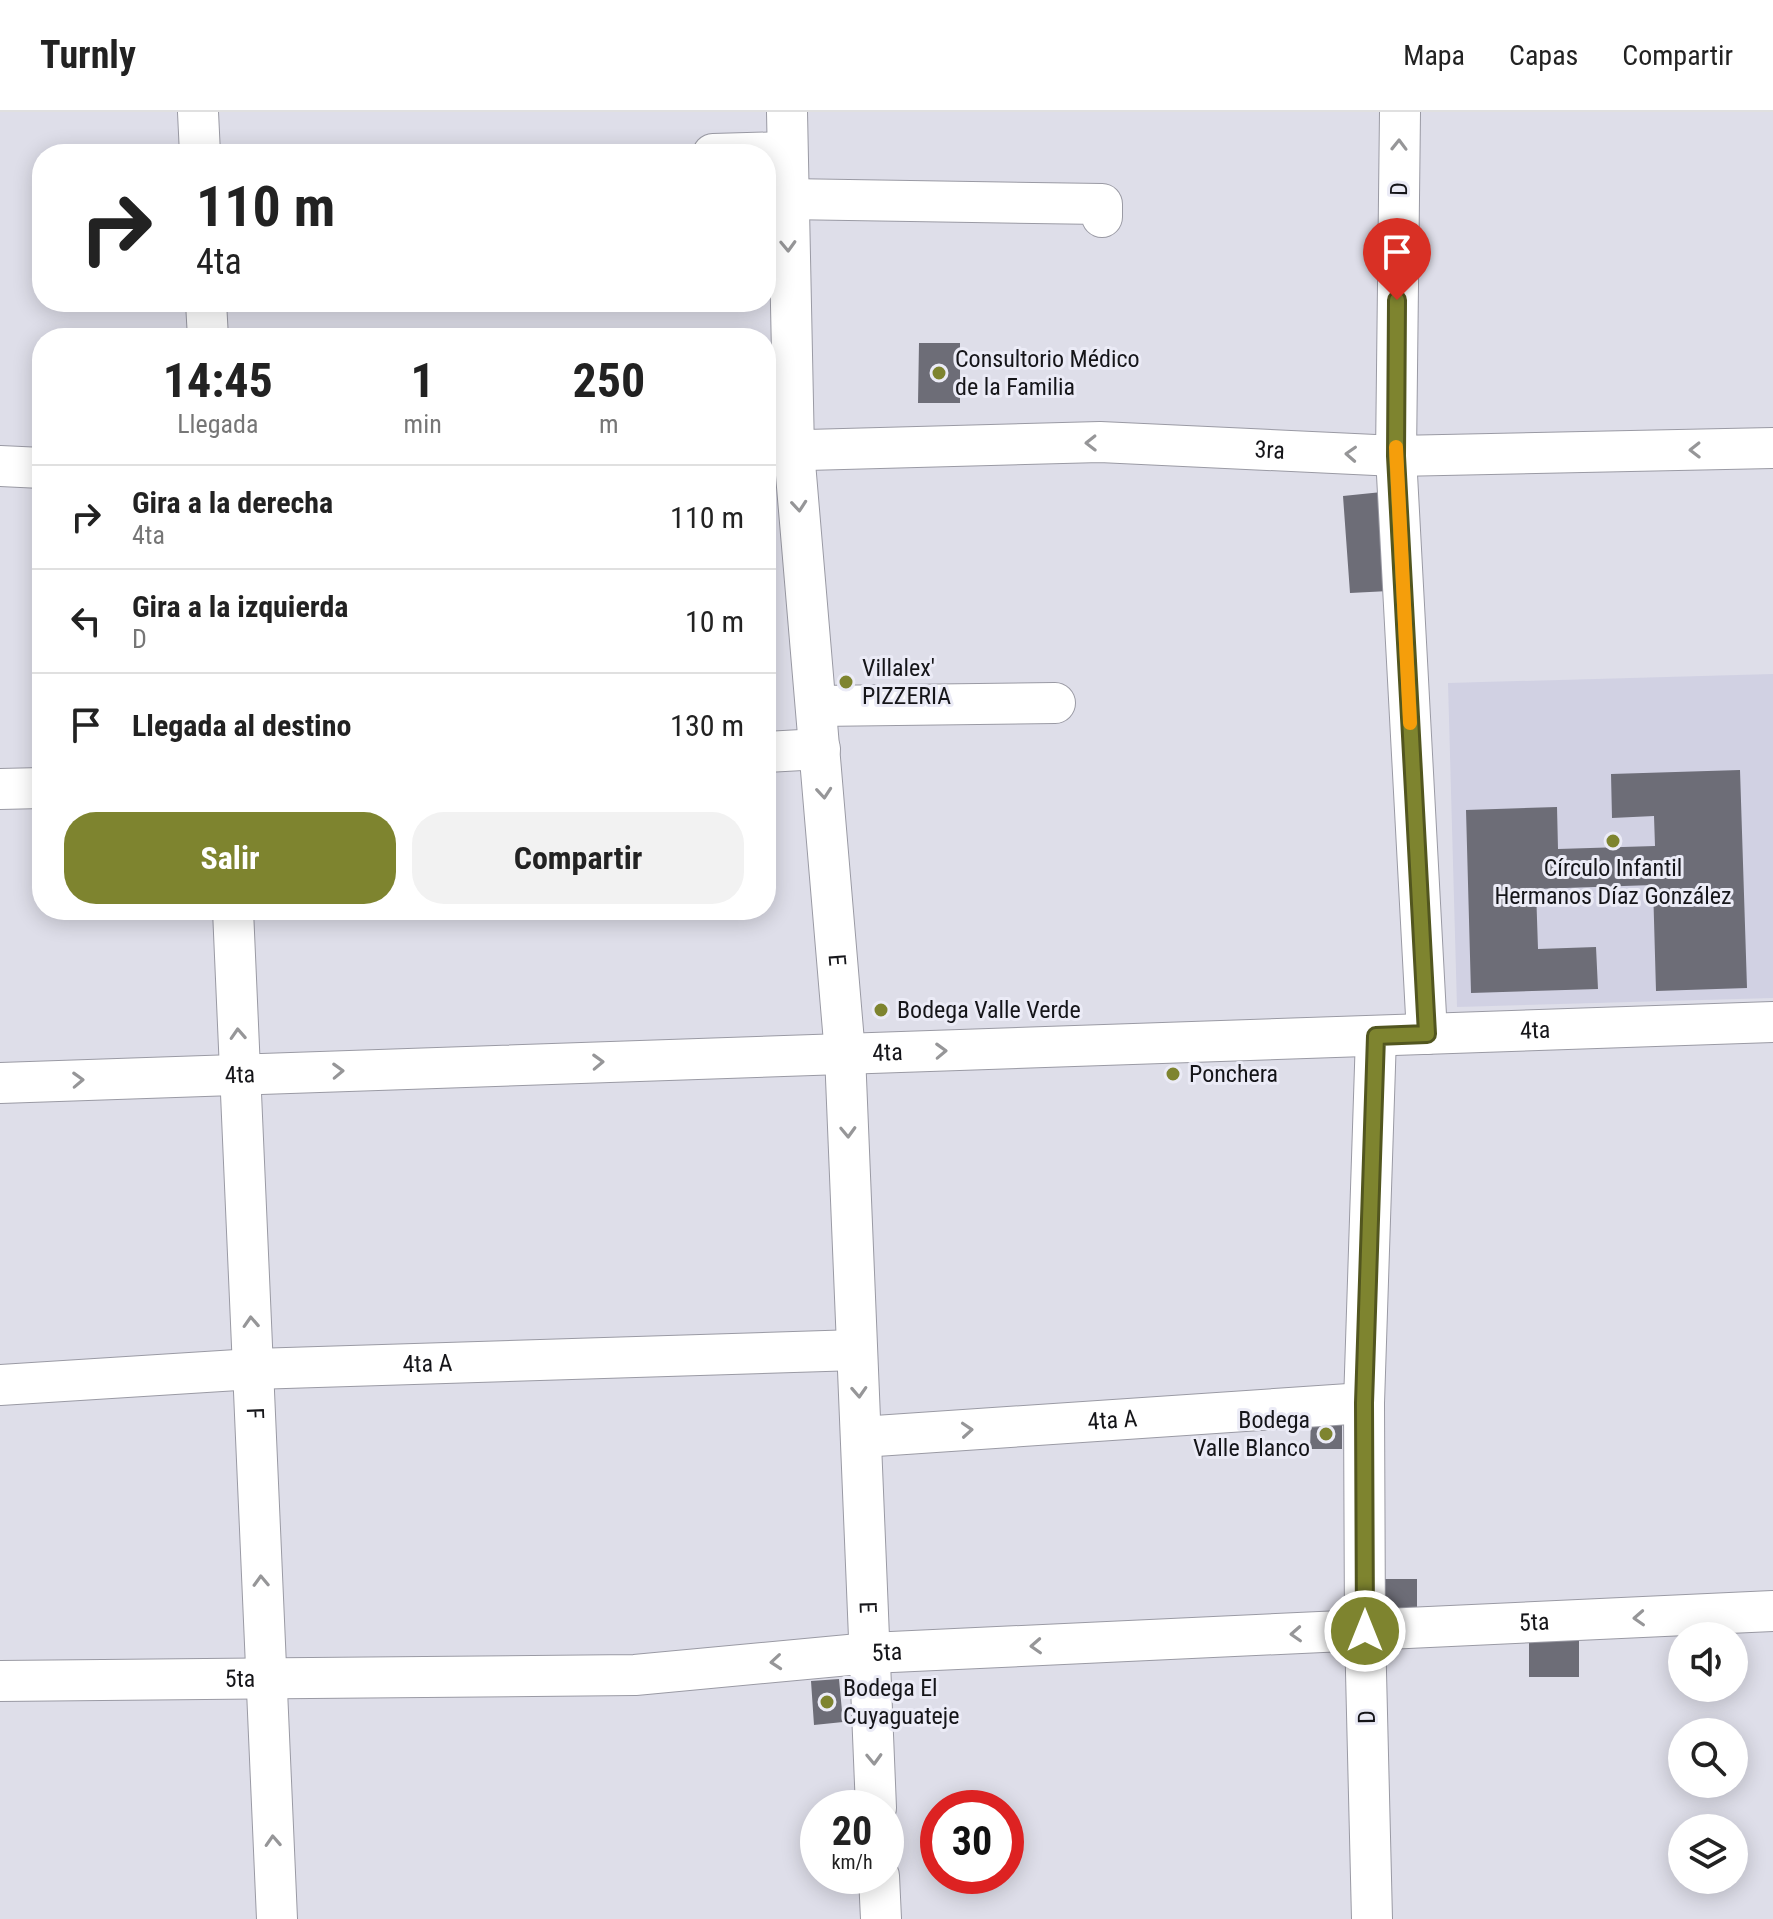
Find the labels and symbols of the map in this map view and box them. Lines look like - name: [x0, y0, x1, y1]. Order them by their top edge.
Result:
- one-way arrow: [1390, 138, 1408, 151]
- street label: D: [1385, 182, 1413, 196]
- pin: [1363, 218, 1431, 300]
- one-way arrow: [779, 240, 797, 253]
- place label: Consultorio Médico de la Familia: [955, 345, 1140, 401]
- marker: Consultorio Médico de la Familia: [930, 364, 948, 382]
- one-way arrow: [1084, 434, 1097, 452]
- street label: 3ra: [1254, 435, 1285, 465]
- one-way arrow: [1688, 441, 1701, 459]
- one-way arrow: [1344, 446, 1357, 463]
- one-way arrow: [790, 500, 807, 513]
- place label: Villalex' PIZZERIA: [862, 654, 951, 710]
- marker: Villalex' PIZZERIA: [837, 673, 855, 691]
- one-way arrow: [815, 787, 832, 800]
- marker: Círculo Infantil Hermanos Díaz González: [1604, 832, 1622, 850]
- place label: Círculo Infantil Hermanos Díaz González: [1494, 854, 1732, 910]
- street label: E: [823, 953, 852, 967]
- place label: Bodega Valle Verde: [897, 996, 1081, 1024]
- marker: Bodega Valle Verde: [872, 1001, 890, 1019]
- street label: 4ta: [1519, 1016, 1551, 1045]
- one-way arrow: [230, 1027, 247, 1040]
- street label: 4ta: [872, 1038, 903, 1067]
- one-way arrow: [935, 1042, 948, 1059]
- one-way arrow: [592, 1054, 605, 1071]
- street label: 4ta: [224, 1060, 256, 1089]
- place label: Ponchera: [1189, 1060, 1278, 1088]
- one-way arrow: [332, 1063, 345, 1080]
- marker: Ponchera: [1164, 1065, 1182, 1083]
- one-way arrow: [72, 1072, 85, 1089]
- one-way arrow: [839, 1126, 856, 1139]
- one-way arrow: [242, 1315, 259, 1328]
- street label: 4ta A: [402, 1349, 453, 1378]
- one-way arrow: [850, 1386, 867, 1399]
- street label: 4ta A: [1087, 1404, 1138, 1436]
- place label: Bodega Valle Blanco: [1193, 1406, 1310, 1462]
- street label: F: [241, 1407, 269, 1420]
- one-way arrow: [961, 1422, 974, 1439]
- marker: Bodega Valle Blanco: [1317, 1425, 1335, 1443]
- one-way arrow: [253, 1574, 270, 1587]
- position arrow: [1323, 1589, 1407, 1673]
- street label: E: [854, 1601, 882, 1614]
- street label: 5ta: [1518, 1607, 1550, 1637]
- one-way arrow: [1632, 1609, 1645, 1626]
- one-way arrow: [1289, 1626, 1302, 1643]
- one-way arrow: [1029, 1637, 1042, 1654]
- street label: 5ta: [871, 1638, 903, 1667]
- one-way arrow: [769, 1653, 782, 1670]
- street label: 5ta: [225, 1665, 255, 1693]
- place label: Bodega El Cuyaguateje: [843, 1674, 959, 1730]
- marker: Bodega El Cuyaguateje: [818, 1693, 836, 1711]
- street label: D: [1353, 1710, 1381, 1724]
- one-way arrow: [866, 1753, 883, 1766]
- speed limit sign: 30: [920, 1790, 1024, 1894]
- one-way arrow: [265, 1834, 282, 1847]

